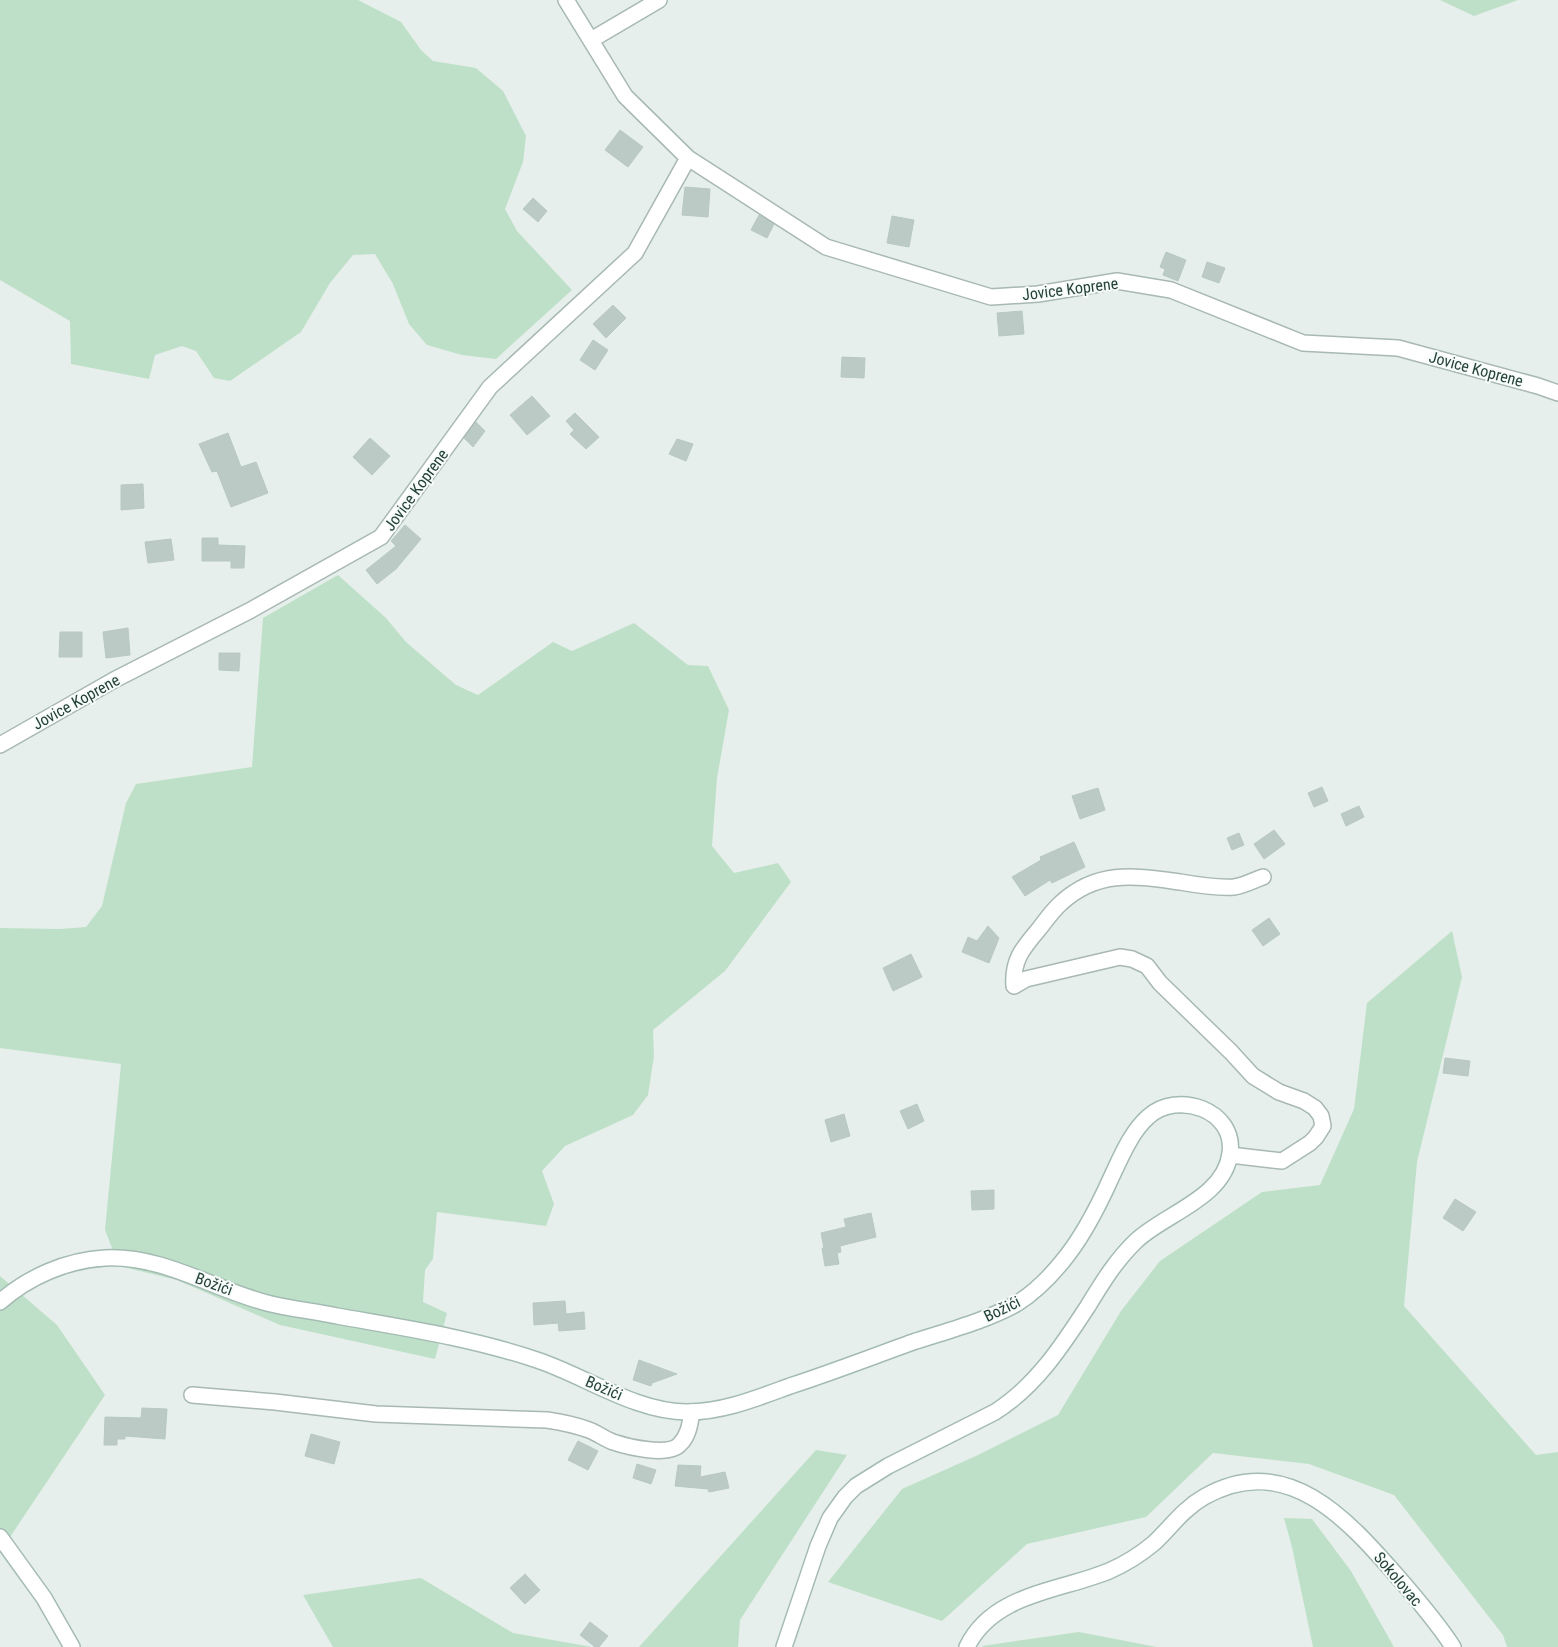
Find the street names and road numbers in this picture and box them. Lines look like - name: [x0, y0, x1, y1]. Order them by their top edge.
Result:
- street label: Jovice Koprene: [1021, 274, 1119, 304]
- street label: Jovice Koprene: [1427, 347, 1525, 391]
- street label: Jovice Koprene: [380, 445, 452, 535]
- street label: Jovice Koprene: [29, 670, 123, 734]
- street label: Božići: [193, 1269, 235, 1299]
- street label: Božići: [981, 1292, 1023, 1326]
- street label: Božići: [583, 1372, 625, 1404]
- street label: Sokolovac: [1370, 1548, 1426, 1610]

